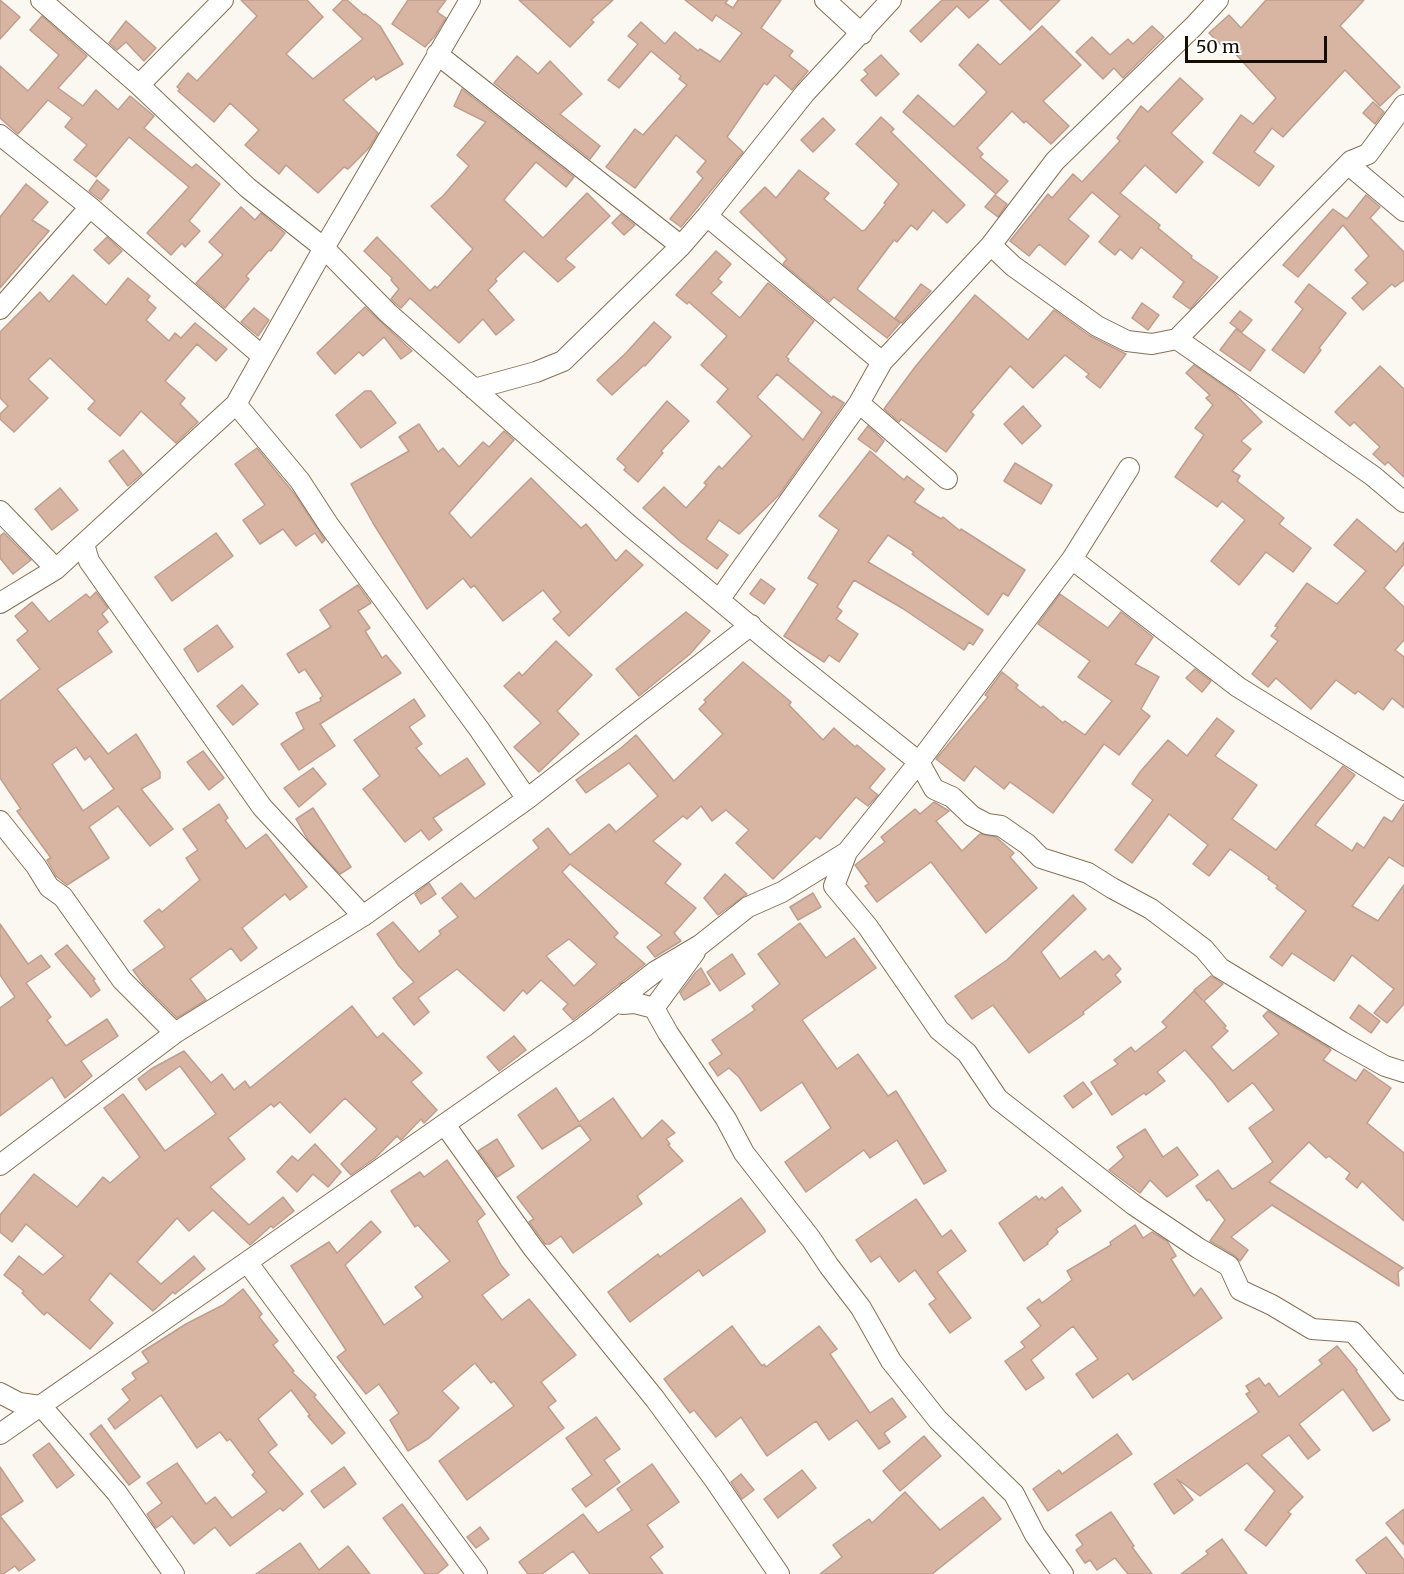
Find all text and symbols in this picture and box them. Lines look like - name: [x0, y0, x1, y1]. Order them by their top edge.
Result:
- scale bar: [1188, 24, 1330, 62]
- text: 50 m: [1196, 35, 1240, 58]

